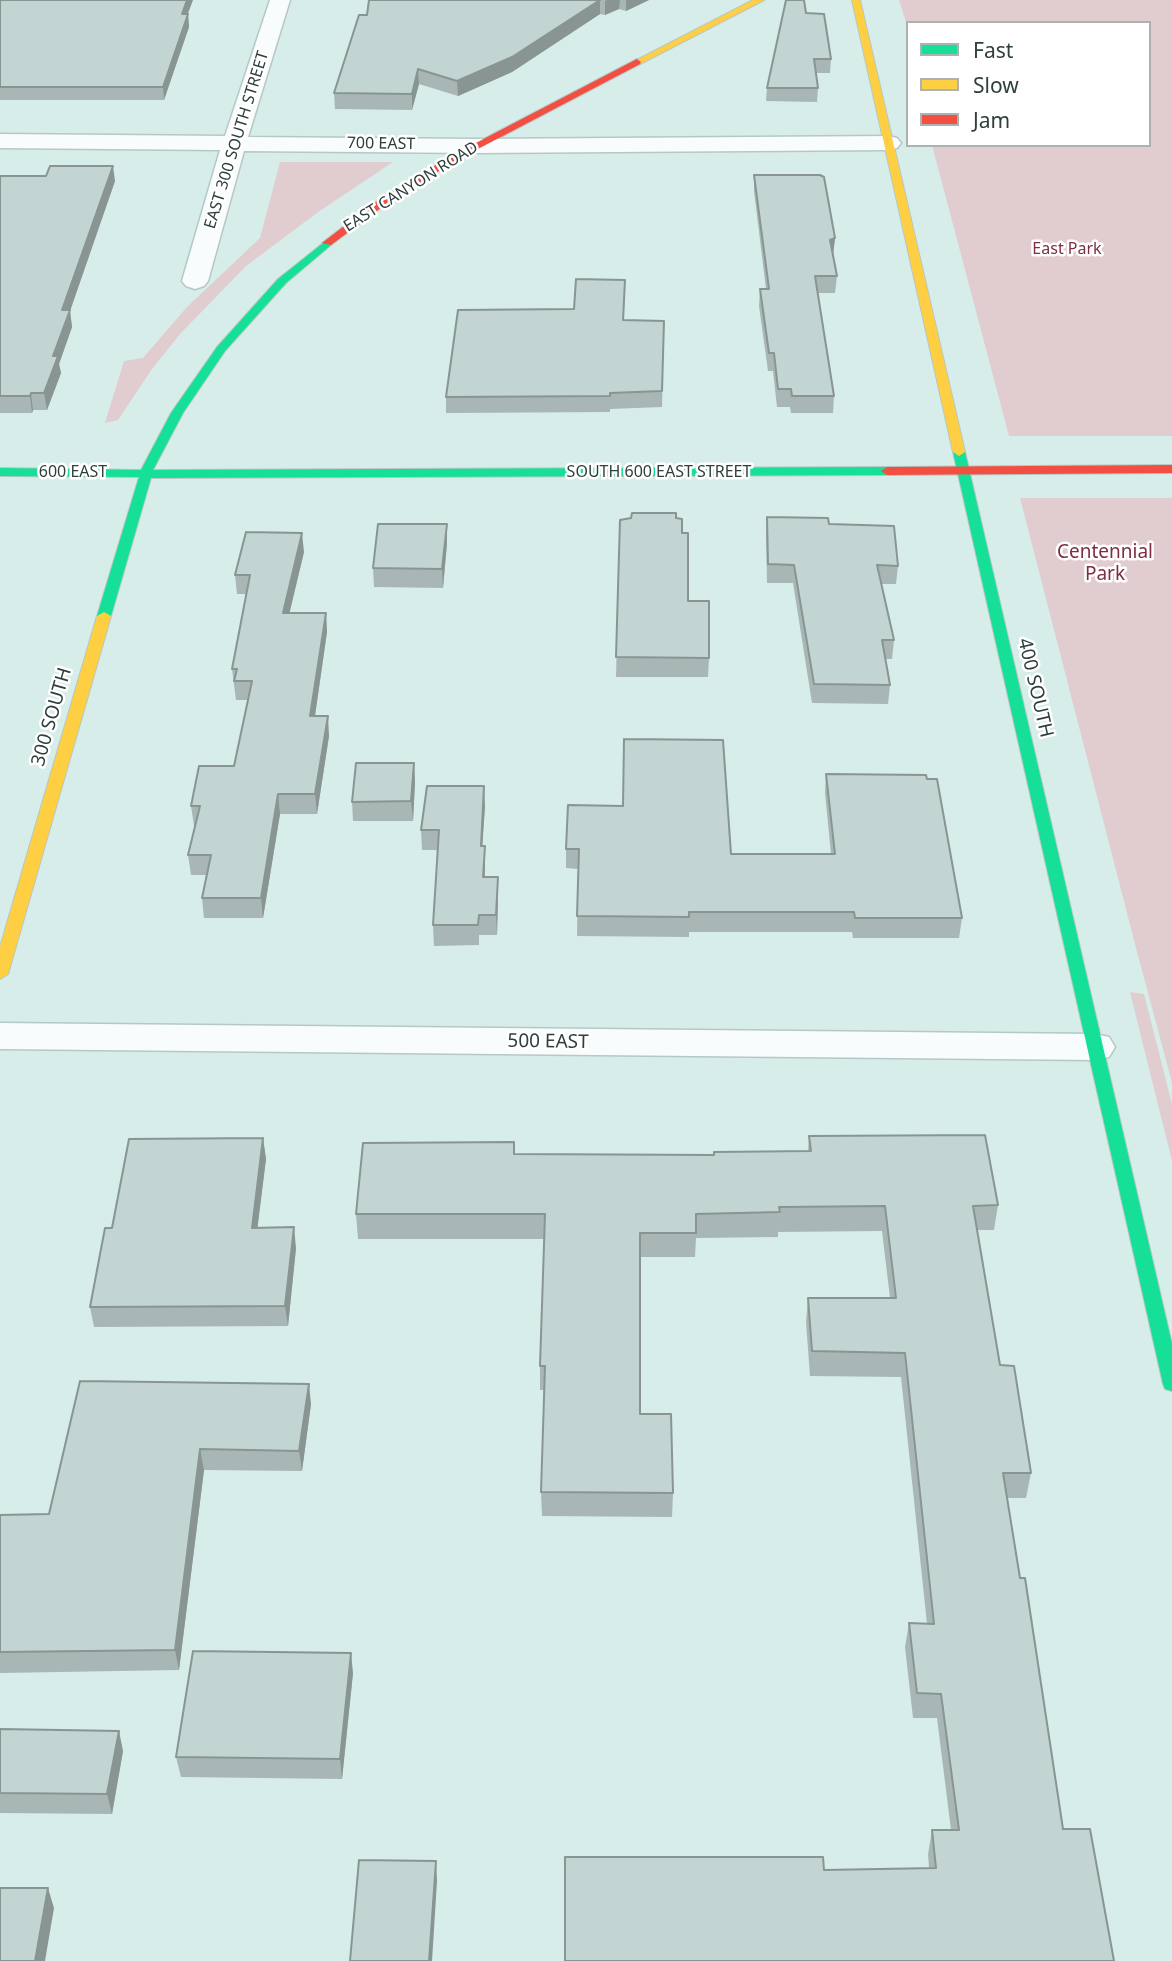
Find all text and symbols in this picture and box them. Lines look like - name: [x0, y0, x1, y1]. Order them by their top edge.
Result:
- legend: [906, 21, 1151, 147]
- text: Fast: [973, 36, 1013, 64]
- street label: EAST 300 SOUTH STREET: [201, 49, 273, 231]
- text: Slow: [973, 71, 1019, 99]
- text: Jam: [973, 106, 1010, 134]
- street label: 700 EAST: [347, 134, 415, 154]
- street label: EAST CANYON ROAD: [340, 138, 482, 236]
- park label: East Park: [1032, 239, 1102, 259]
- street label: 600 EAST: [39, 462, 107, 482]
- street label: SOUTH 600 EAST STREET: [567, 462, 751, 482]
- park label: Centennial Park: [1057, 542, 1153, 586]
- street label: 400 SOUTH: [1012, 636, 1058, 740]
- street label: 300 SOUTH: [27, 665, 77, 769]
- street label: 500 EAST: [507, 1030, 589, 1054]

